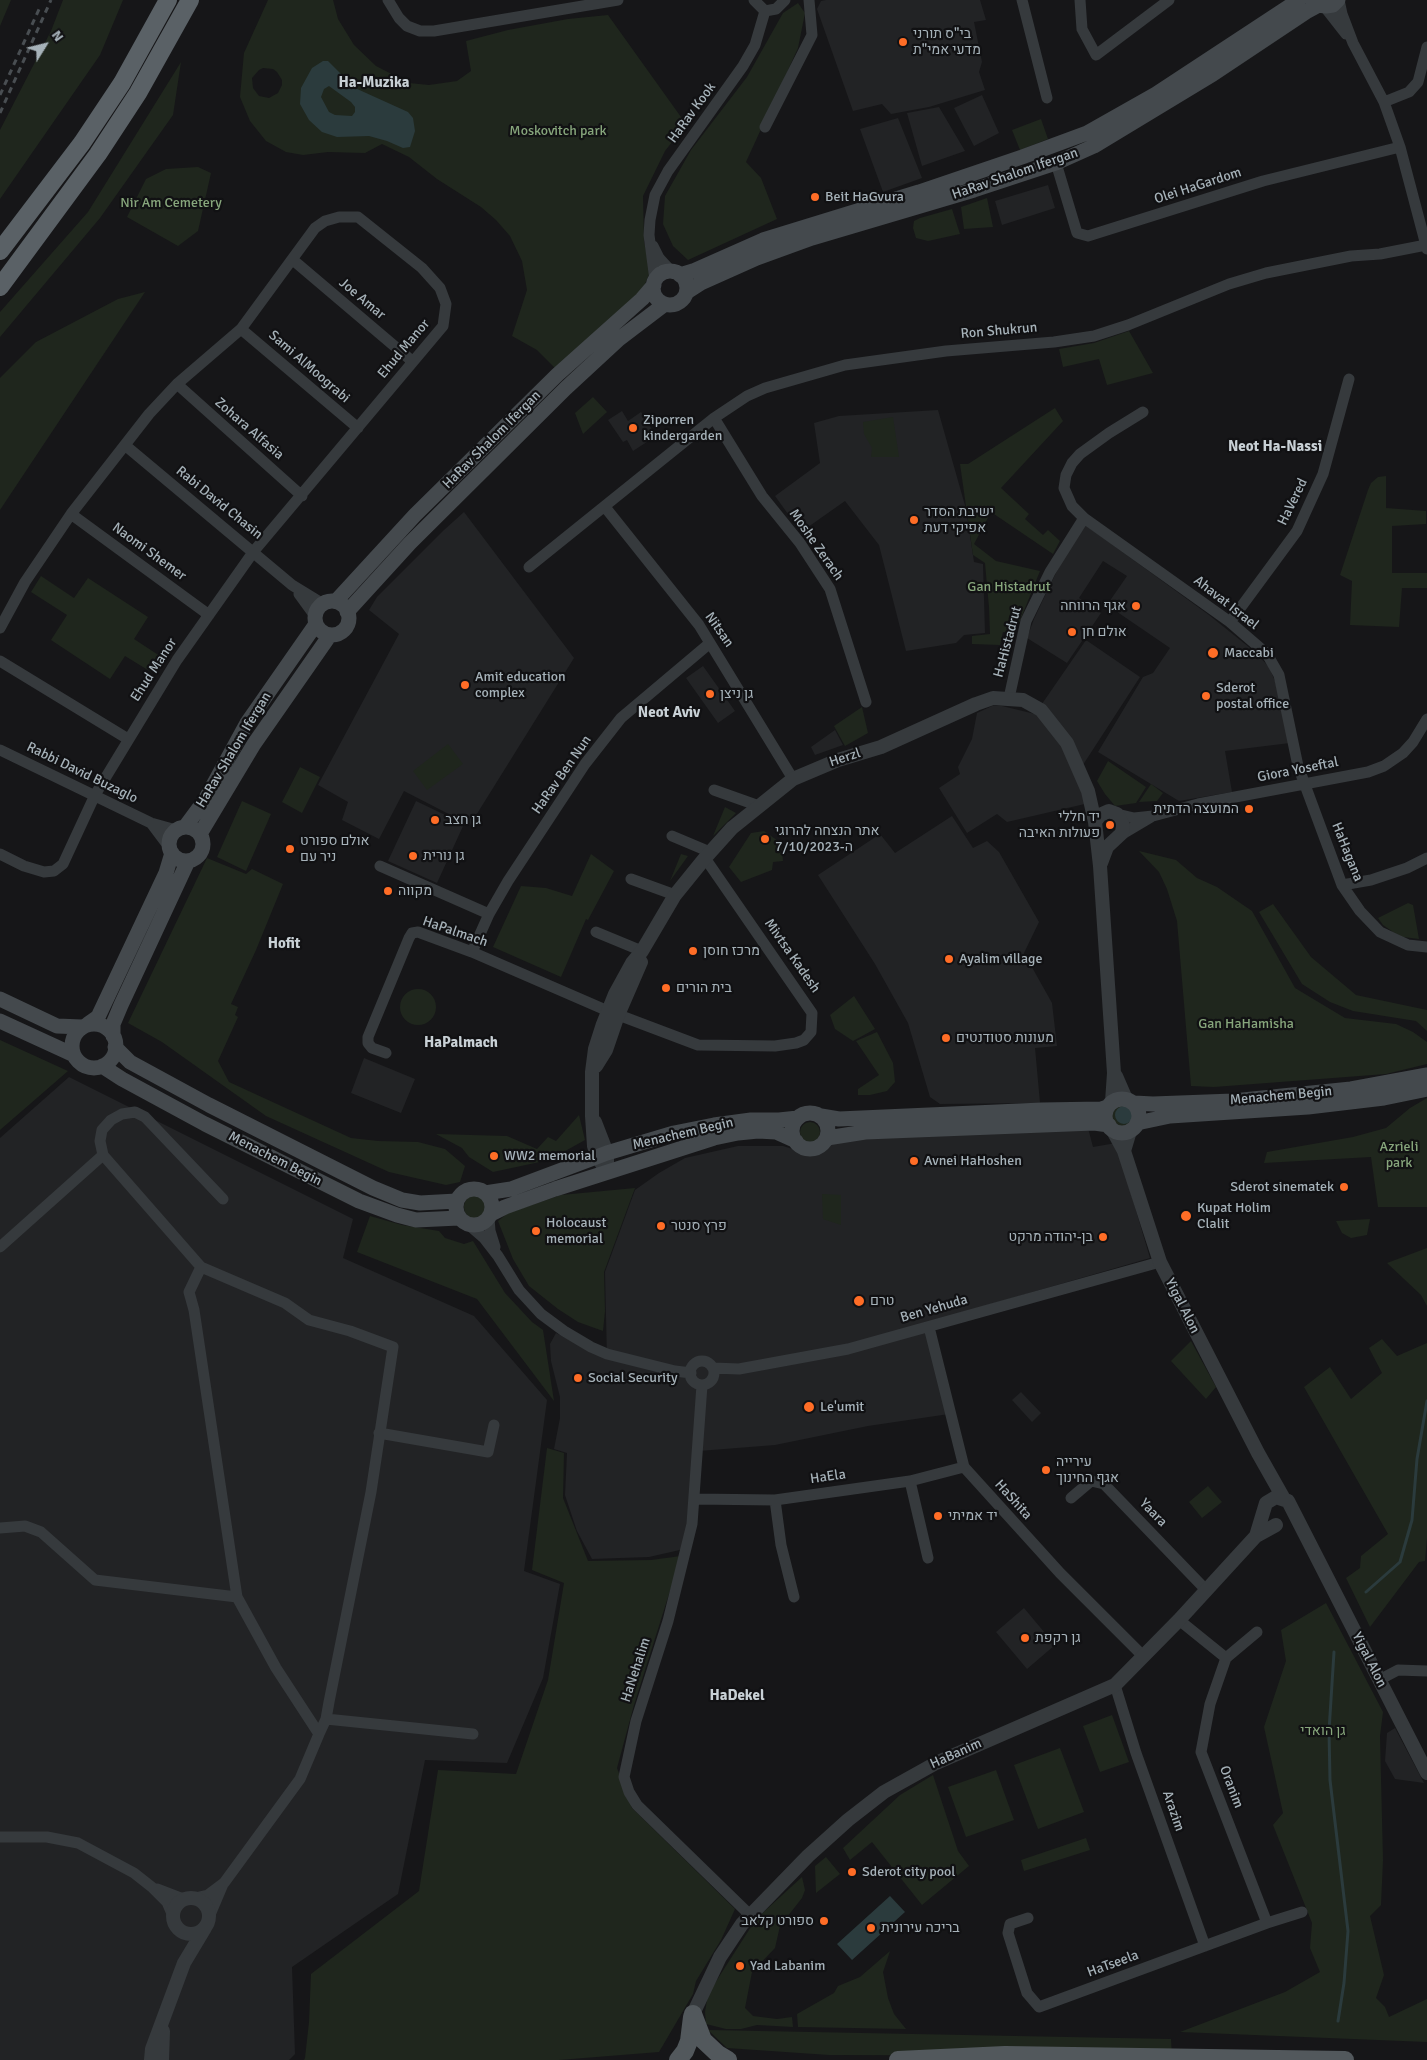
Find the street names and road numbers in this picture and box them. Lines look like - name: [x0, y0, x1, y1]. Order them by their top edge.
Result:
- street label: HaRav Kook: [664, 79, 720, 147]
- street label: HaRav Shalom Ifergan: [950, 145, 1080, 203]
- street label: Olei HaGardom: [1152, 164, 1244, 208]
- street label: Joe Amar: [335, 275, 389, 323]
- street label: Ehud Manor: [374, 316, 434, 382]
- street label: Ron Shukrun: [960, 319, 1038, 343]
- street label: Sami AlMoograbi: [265, 327, 353, 407]
- street label: HaRav Shalom Ifergan: [439, 387, 545, 493]
- street label: Zohara Alfasia: [211, 394, 287, 464]
- street label: Rabi David Chasin: [172, 463, 266, 543]
- street label: HaVered: [1274, 476, 1312, 528]
- street label: Moshe Zerach: [785, 506, 847, 584]
- street label: Naomi Shemer: [109, 519, 189, 585]
- street label: Ahavat Israel: [1190, 572, 1262, 634]
- street label: HaHistadrut: [990, 605, 1026, 679]
- street label: Nitsan: [701, 609, 737, 651]
- street label: Ehud Manor: [127, 635, 181, 705]
- street label: HaRav Shalom Ifergan: [193, 689, 275, 811]
- street label: HaRav Ben Nun: [529, 732, 595, 818]
- street label: Rabbi David Buzaglo: [24, 739, 140, 807]
- street label: Herzl: [827, 745, 863, 771]
- street label: Giora Yoseftal: [1256, 754, 1340, 786]
- street label: HaHagana: [1328, 820, 1366, 884]
- street label: HaPalmach: [420, 913, 490, 951]
- street label: Mivtsa Kadesh: [760, 916, 824, 996]
- street label: Menachem Begin: [1229, 1083, 1333, 1109]
- street label: Menachem Begin: [631, 1114, 735, 1154]
- street label: Menachem Begin: [225, 1128, 325, 1190]
- street label: Yigal Alon: [1161, 1276, 1203, 1336]
- street label: Ben Yehuda: [898, 1291, 970, 1327]
- street label: HaEla: [809, 1466, 847, 1488]
- street label: HaShita: [991, 1477, 1035, 1523]
- street label: Yaara: [1136, 1495, 1170, 1531]
- street label: Yigal Alon: [1348, 1630, 1390, 1690]
- street label: HaNehalim: [618, 1636, 654, 1704]
- street label: HaBanim: [928, 1735, 984, 1773]
- street label: Oranim: [1215, 1763, 1247, 1811]
- street label: Arazim: [1158, 1788, 1188, 1834]
- street label: HaTseela: [1085, 1947, 1141, 1981]

